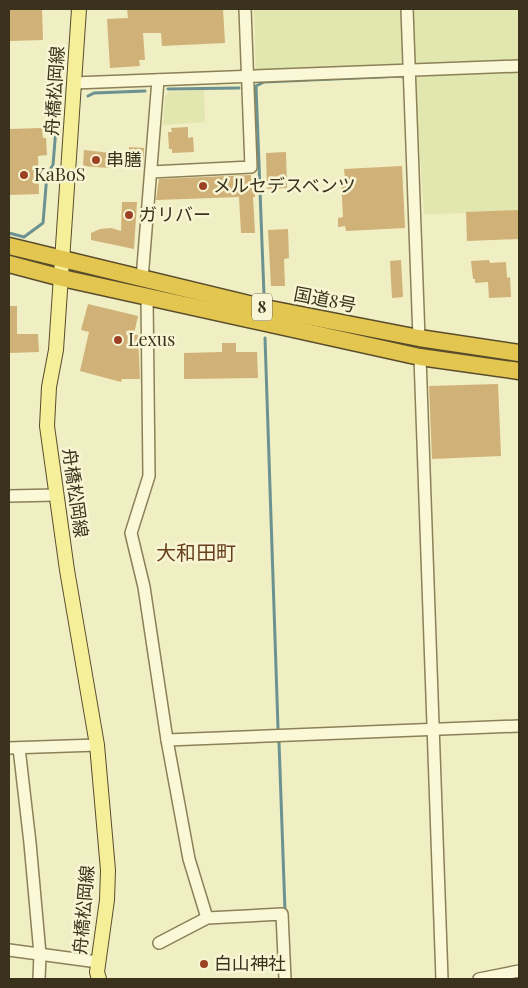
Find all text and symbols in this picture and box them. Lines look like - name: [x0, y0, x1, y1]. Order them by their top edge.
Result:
- street label: 舟橋松岡線: [39, 45, 69, 137]
- place label: 串膳: [106, 147, 142, 171]
- marker: 串膳: [90, 154, 102, 166]
- place label: KaBoS: [34, 162, 86, 186]
- marker: KaBoS: [18, 169, 30, 181]
- place label: メルセデスベンツ: [213, 173, 356, 197]
- marker: メルセデスベンツ: [197, 180, 209, 192]
- place label: ガリバー: [139, 202, 211, 226]
- marker: ガリバー: [123, 209, 135, 221]
- street label: 国道8号: [292, 281, 359, 317]
- road number: 8: [252, 294, 272, 320]
- place label: Lexus: [128, 327, 175, 351]
- marker: Lexus: [112, 334, 124, 346]
- street label: 舟橋松岡線: [58, 447, 94, 539]
- district label: 大和田町: [156, 538, 236, 565]
- street label: 舟橋松岡線: [67, 864, 99, 956]
- place label: 白山神社: [214, 951, 286, 975]
- marker: 白山神社: [198, 958, 210, 970]

